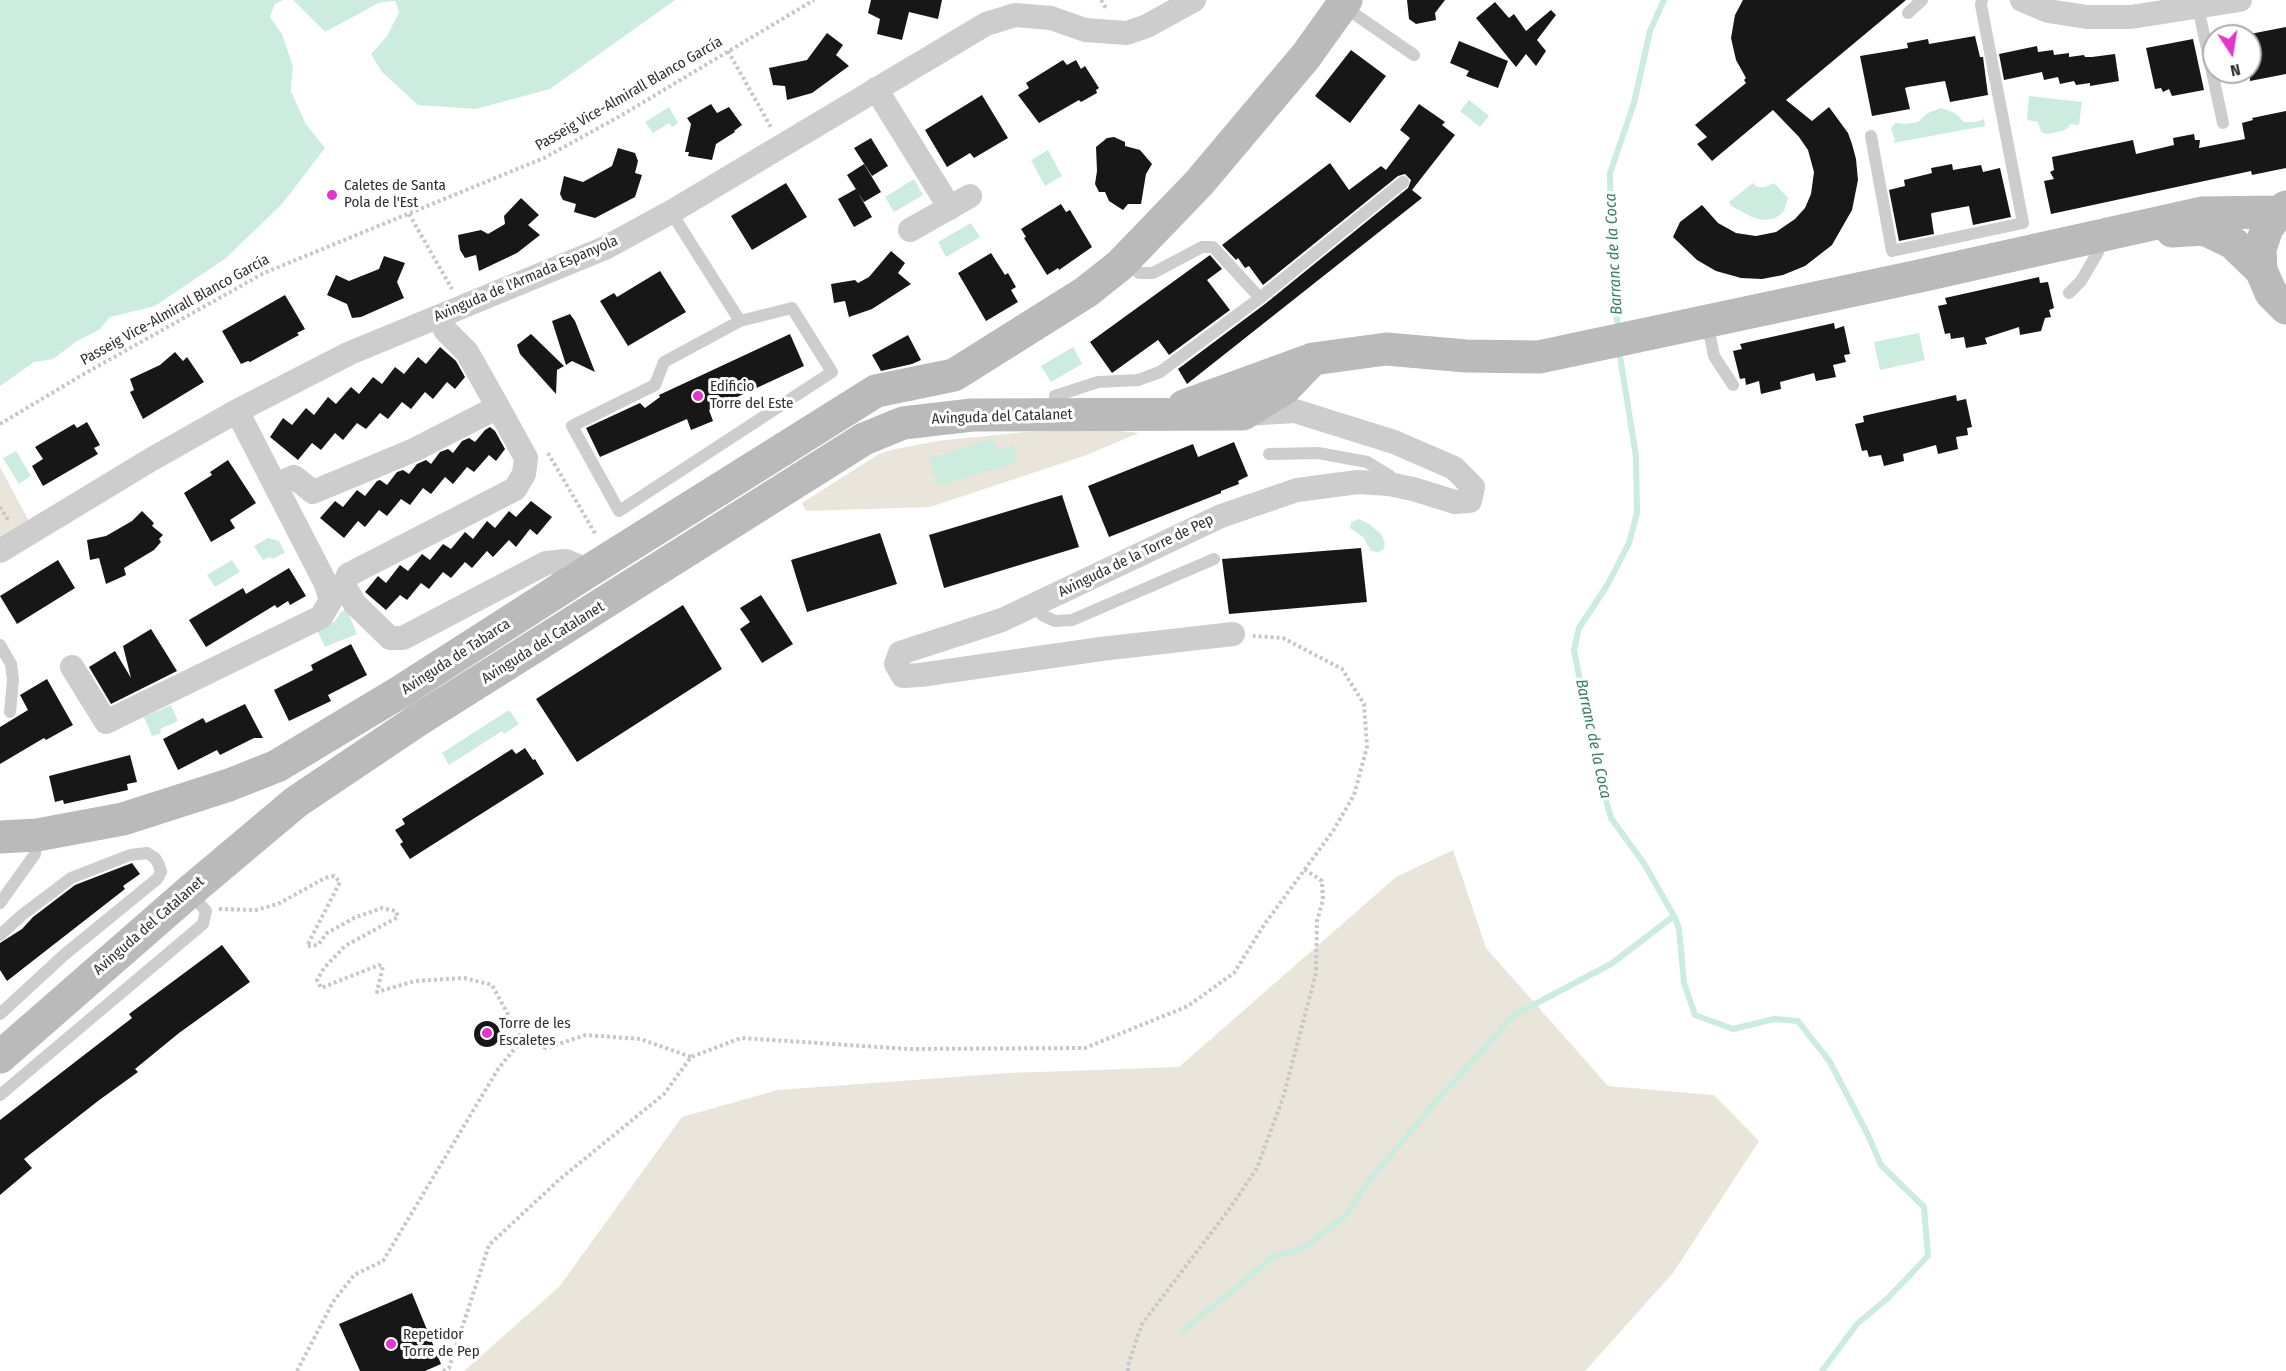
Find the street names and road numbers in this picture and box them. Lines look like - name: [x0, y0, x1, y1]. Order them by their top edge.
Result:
- street label: Passeig Vice-Almirall Blanco García: [532, 33, 726, 155]
- street label: Avinguda de l'Armada Espanyola: [431, 232, 621, 326]
- street label: Passeig Vice-Almirall Blanco García: [78, 251, 272, 369]
- street label: Avinguda del Catalanet: [931, 406, 1073, 428]
- street label: Avinguda de la Torre de Pep: [1055, 511, 1217, 601]
- street label: Avinguda del Catalanet: [478, 598, 608, 688]
- street label: Avinguda de Tabarca: [398, 615, 514, 699]
- street label: Avinguda del Catalanet: [90, 873, 208, 979]

